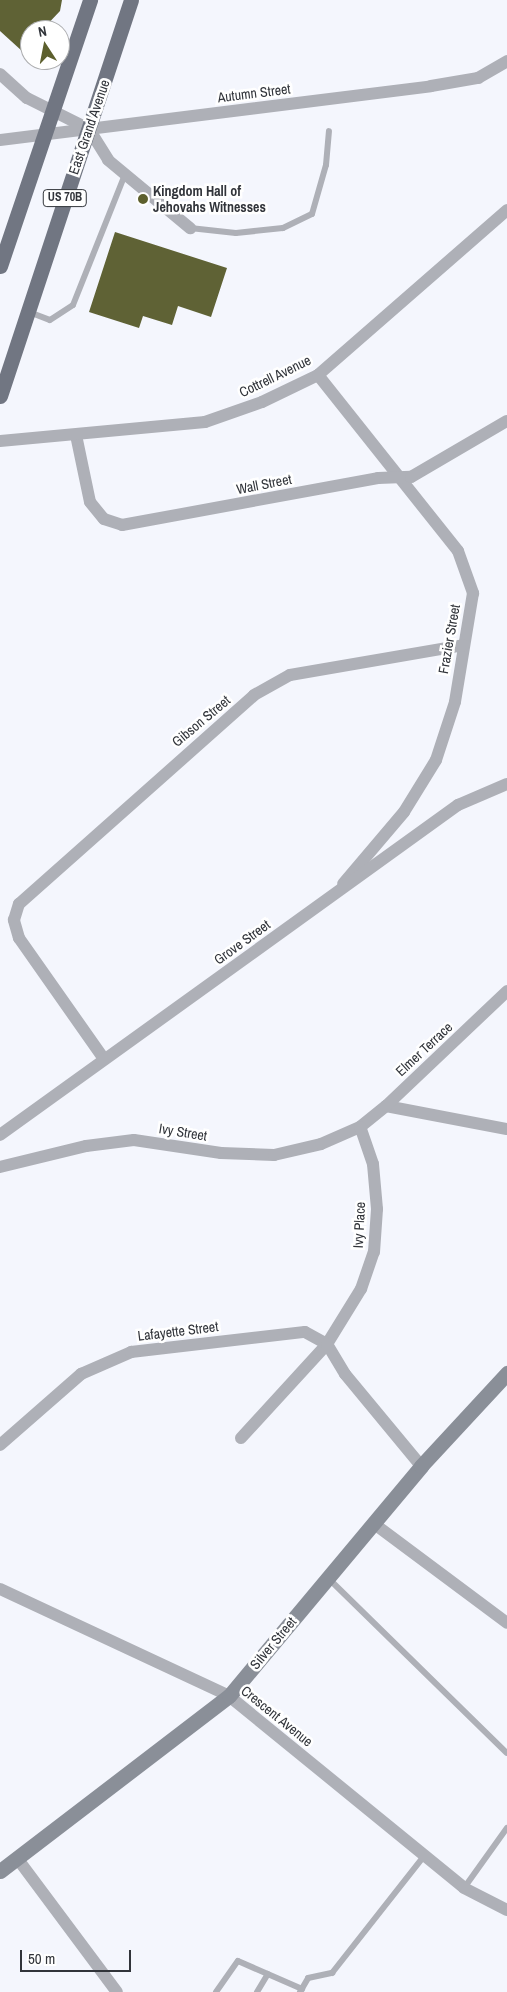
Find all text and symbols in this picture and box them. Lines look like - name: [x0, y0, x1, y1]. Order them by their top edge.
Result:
- north arrow: [20, 20, 70, 70]
- text: N: [37, 22, 48, 41]
- street label: East Grand Avenue: [65, 77, 113, 177]
- street label: Autumn Street: [217, 80, 291, 106]
- place label: Kingdom Hall of Jehovahs Witnesses: [153, 183, 266, 216]
- road number: US 70B: [42, 188, 88, 208]
- marker: Kingdom Hall of Jehovahs Witnesses: [137, 193, 149, 205]
- street label: Cottrell Avenue: [236, 351, 314, 401]
- street label: Wall Street: [235, 470, 293, 498]
- street label: Frazier Street: [435, 603, 463, 675]
- street label: Gibson Street: [168, 692, 234, 750]
- street label: Grove Street: [211, 916, 273, 968]
- street label: Elmer Terrace: [392, 1018, 456, 1080]
- street label: Ivy Street: [158, 1120, 208, 1144]
- street label: Ivy Place: [349, 1201, 369, 1249]
- street label: Lafayette Street: [137, 1318, 219, 1344]
- street label: Silver Street: [246, 1613, 300, 1673]
- street label: Crescent Avenue: [238, 1682, 316, 1750]
- scale bar: [22, 1940, 134, 1972]
- text: 50 m: [28, 1948, 55, 1969]

